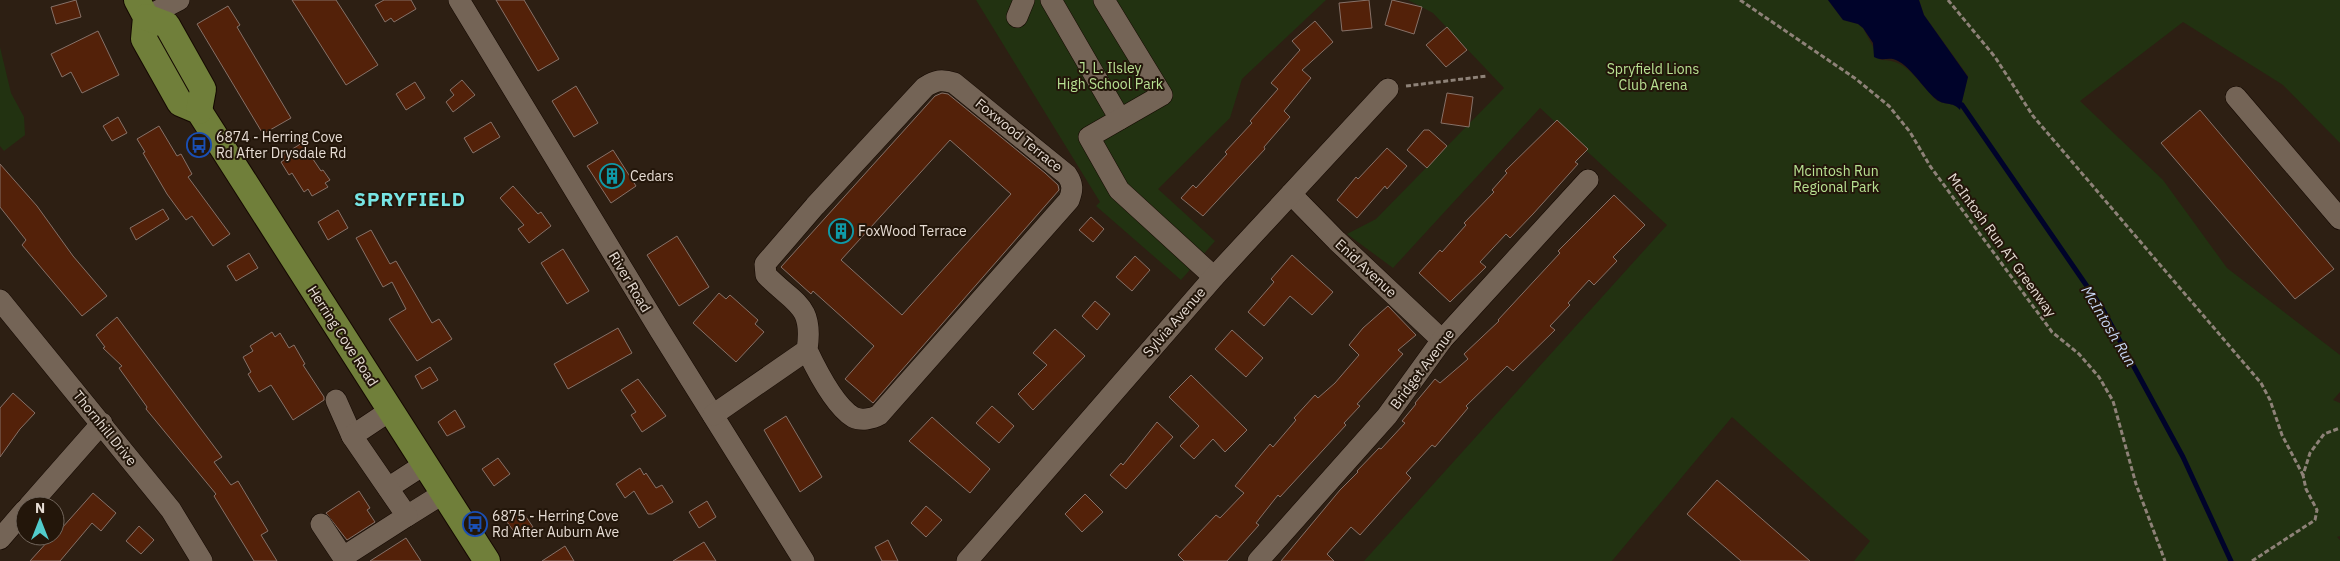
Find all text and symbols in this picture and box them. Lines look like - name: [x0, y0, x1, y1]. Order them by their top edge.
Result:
- park label: J. L. Ilsley High School Park: [1057, 59, 1164, 93]
- park label: Spryfield Lions Club Arena: [1607, 60, 1699, 94]
- street label: Foxwood Terrace: [972, 94, 1067, 176]
- place label: 6874 - Herring Cove Rd After Drysdale Rd: [216, 128, 346, 162]
- bus stop icon: 6874 - Herring Cove Rd After Drysdale Rd: [186, 132, 212, 158]
- park label: Mcintosh Run Regional Park: [1793, 162, 1880, 196]
- building icon: Cedars: [599, 163, 625, 189]
- place label: Cedars: [630, 167, 674, 185]
- street label: McIntosh Run AT Greenway: [1944, 170, 2060, 320]
- district label: SPRYFIELD: [354, 187, 466, 211]
- building icon: FoxWood Terrace: [828, 218, 854, 244]
- place label: FoxWood Terrace: [858, 222, 967, 240]
- street label: Enid Avenue: [1331, 235, 1401, 301]
- street label: River Road: [605, 248, 655, 316]
- street label: Herring Cove Road: [304, 282, 382, 390]
- water label: McIntosh Run: [2077, 282, 2141, 370]
- street label: Sylvia Avenue: [1139, 283, 1209, 361]
- street label: Bridget Avenue: [1386, 325, 1458, 413]
- street label: Thornhill Drive: [69, 387, 141, 470]
- north arrow: [15, 496, 65, 546]
- text: N: [35, 499, 45, 517]
- place label: 6875 - Herring Cove Rd After Auburn Ave: [492, 507, 620, 541]
- bus stop icon: 6875 - Herring Cove Rd After Auburn Ave: [462, 511, 488, 537]

